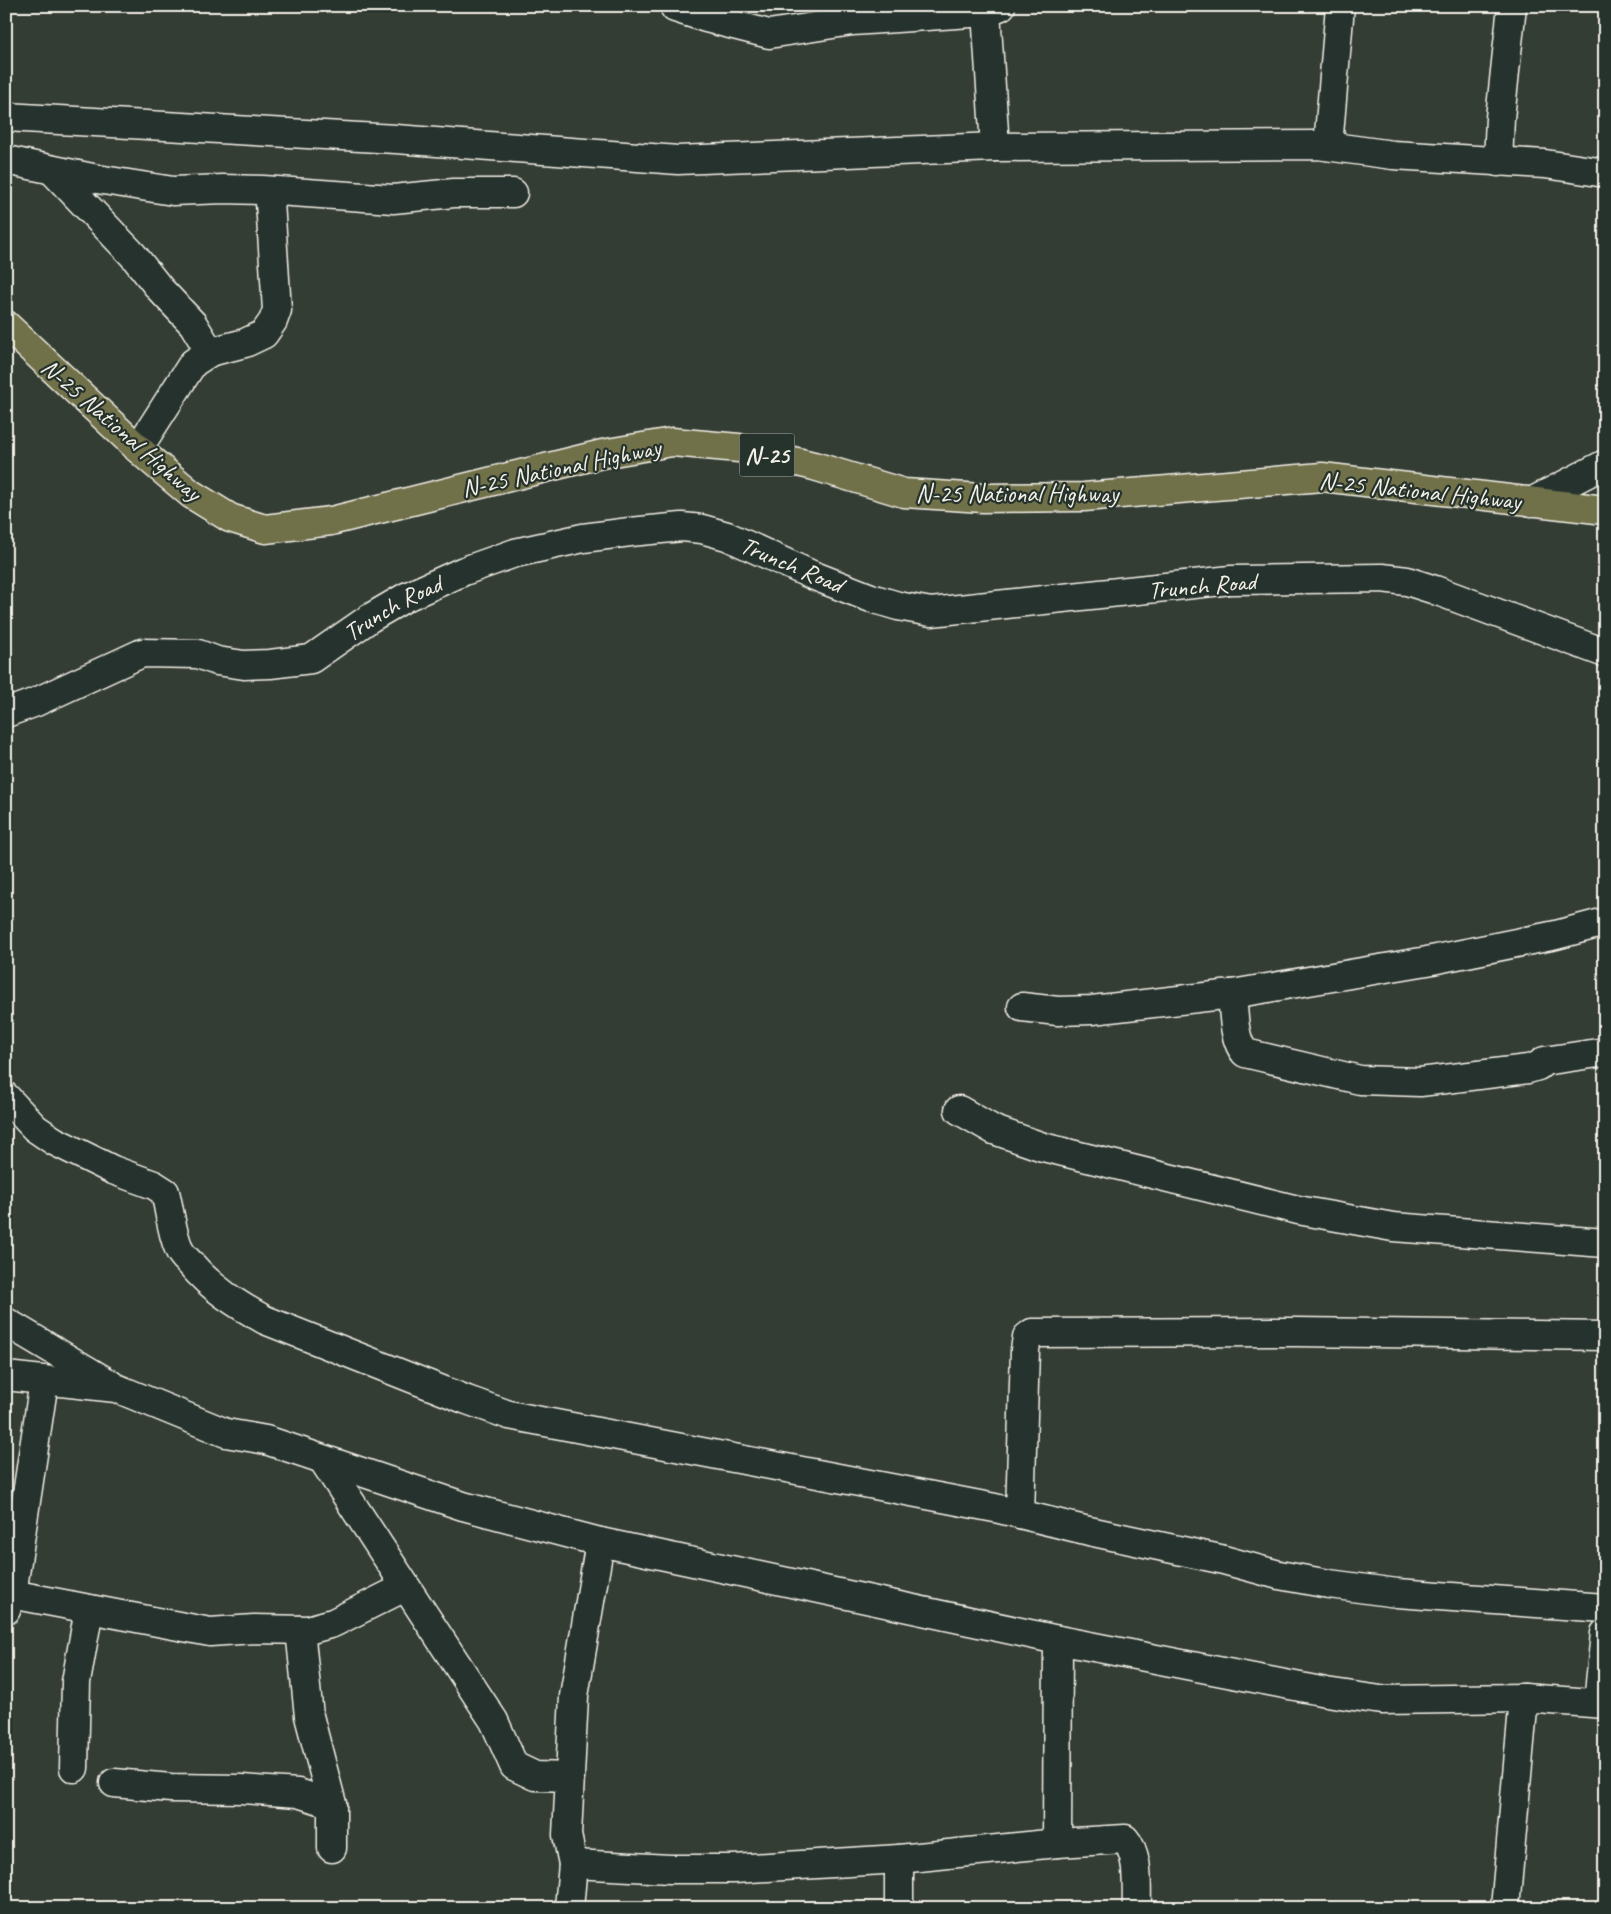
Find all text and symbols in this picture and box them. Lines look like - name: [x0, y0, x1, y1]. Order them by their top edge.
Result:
- street label: N-25 National Highway: [34, 351, 210, 510]
- street label: N-25 National Highway: [459, 431, 666, 505]
- road number: N-25: [740, 434, 794, 476]
- street label: N-25 National Highway: [1318, 464, 1525, 518]
- street label: N-25 National Highway: [916, 478, 1121, 510]
- street label: Trunch Road: [736, 529, 851, 602]
- street label: Trunch Road: [1147, 565, 1261, 607]
- street label: Trunch Road: [337, 567, 450, 649]

